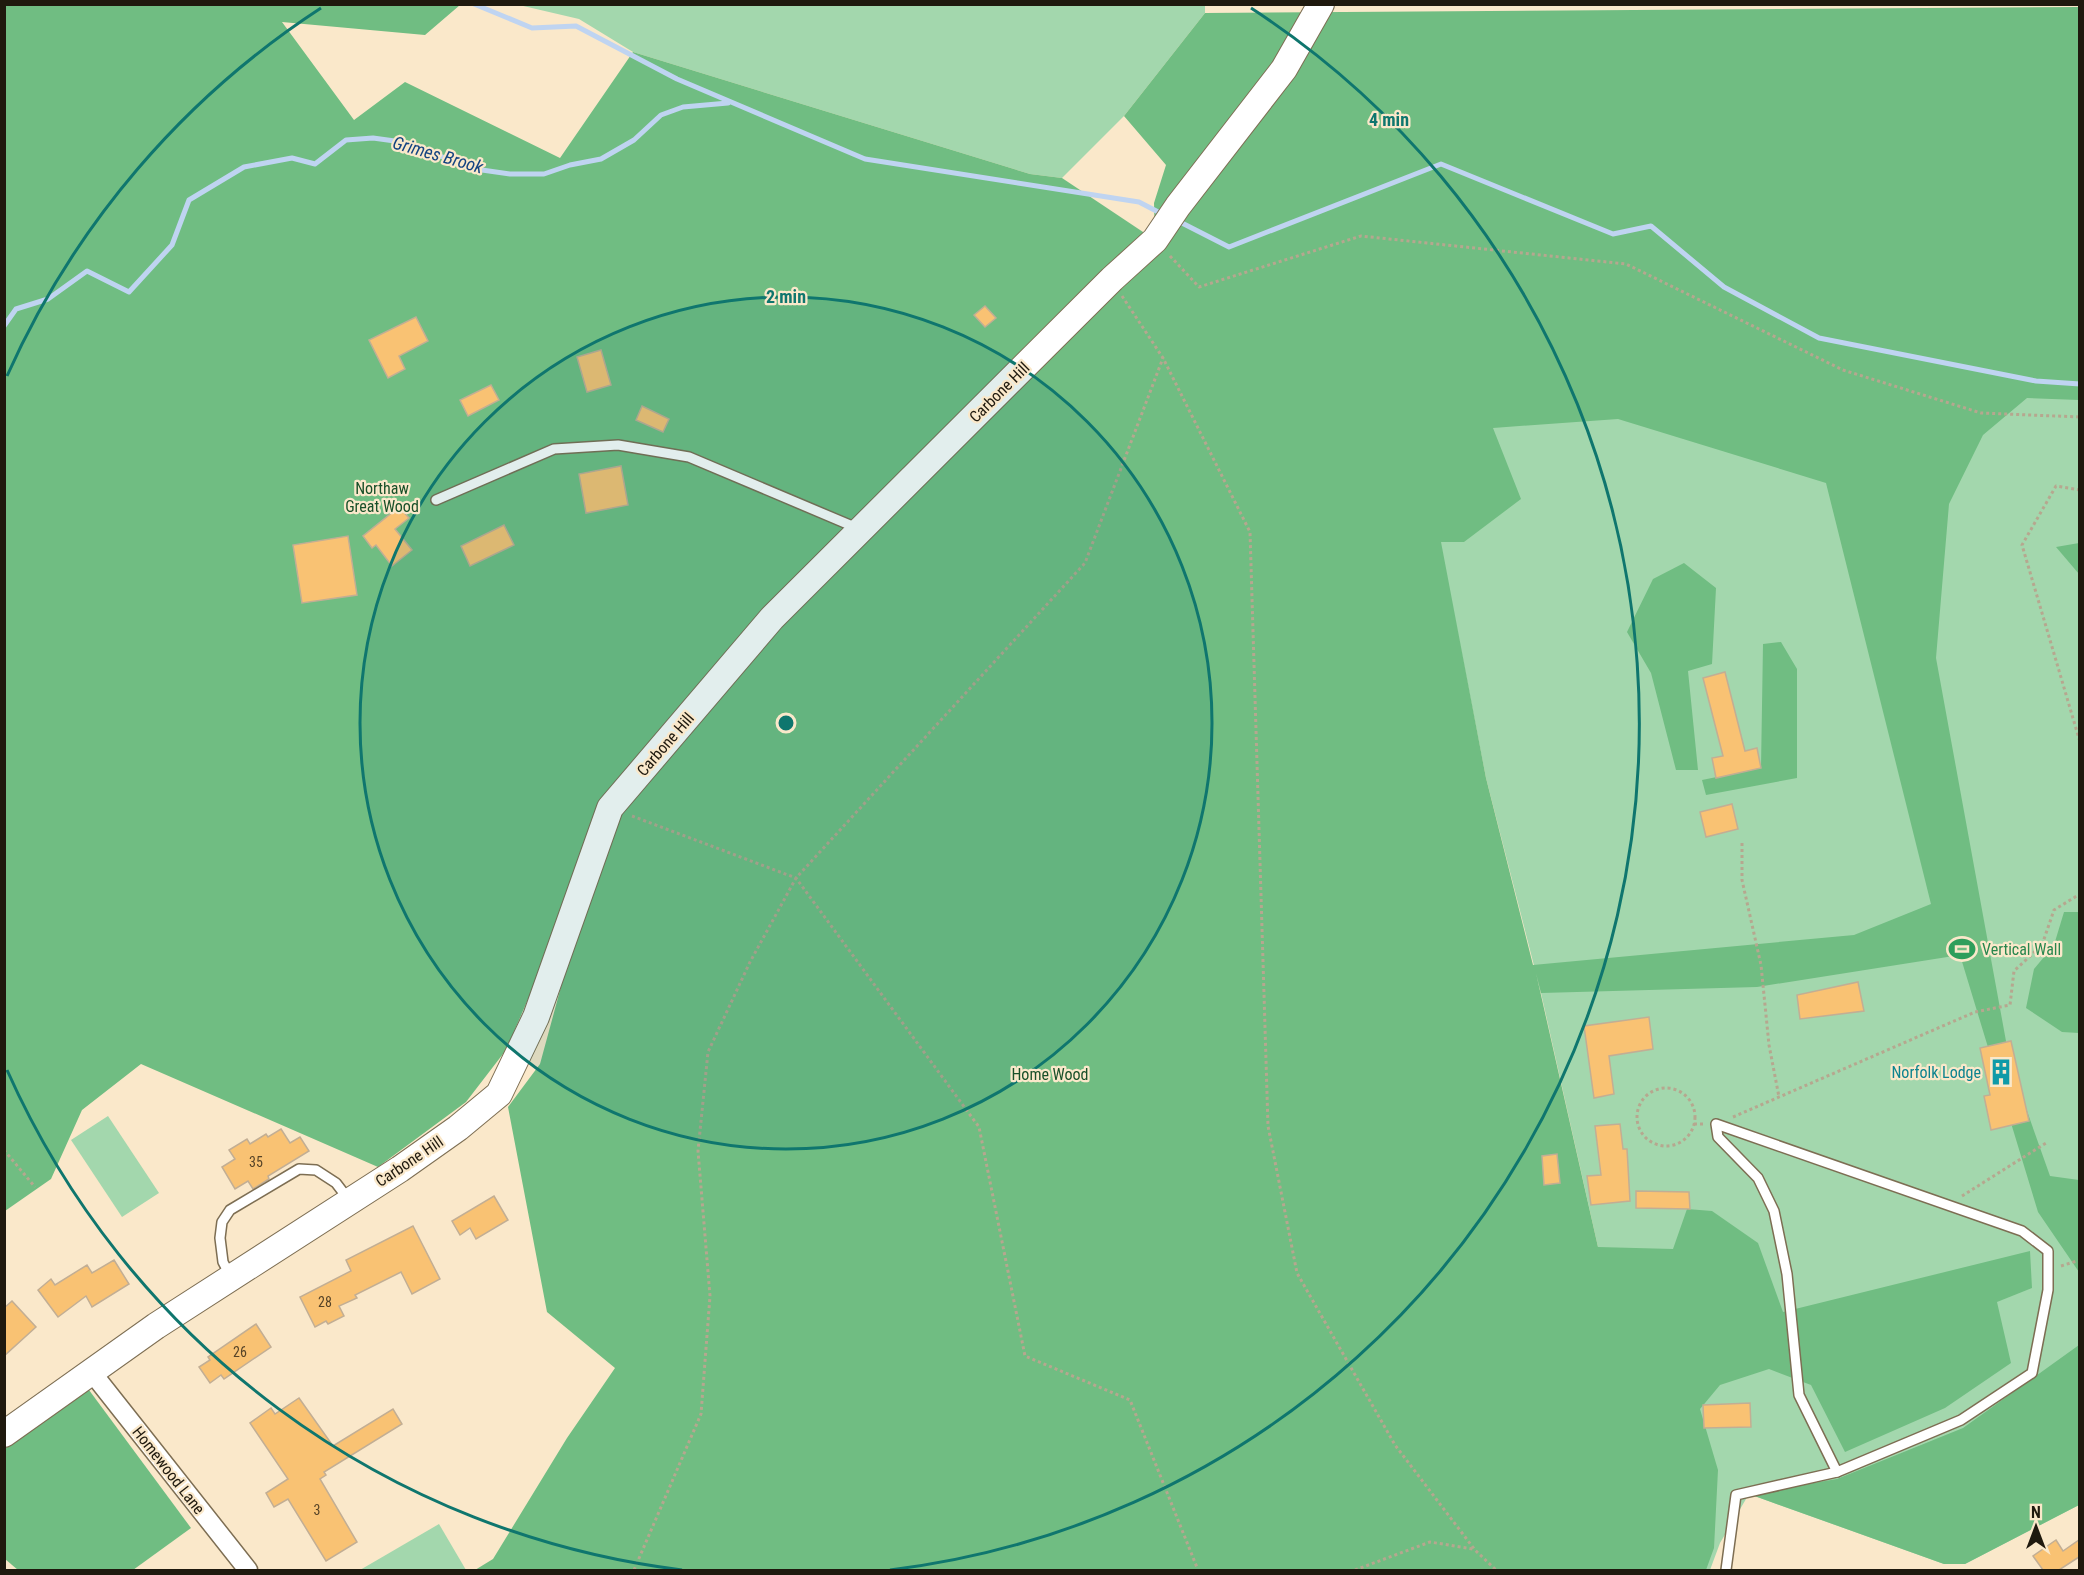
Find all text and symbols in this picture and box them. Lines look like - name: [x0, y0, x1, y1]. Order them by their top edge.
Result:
- text: 4 min: [1369, 109, 1409, 130]
- water label: Grimes Brook: [390, 132, 487, 178]
- text: 2 min: [766, 286, 806, 307]
- street label: Carbone Hill: [965, 358, 1033, 426]
- park label: Northaw Great Wood: [345, 479, 419, 516]
- street label: Carbone Hill: [633, 709, 698, 780]
- centre of rings: [776, 713, 796, 733]
- sports icon: Vertical Wall: [1947, 934, 1977, 964]
- place label: Vertical Wall: [1982, 940, 2061, 959]
- building icon: Norfolk Lodge: [1986, 1057, 2016, 1087]
- place label: Norfolk Lodge: [1891, 1063, 1981, 1082]
- park label: Home Wood: [1011, 1065, 1089, 1084]
- street label: Carbone Hill: [372, 1132, 447, 1191]
- house number: 35: [249, 1154, 263, 1170]
- house number: 28: [318, 1294, 332, 1310]
- house number: 26: [233, 1344, 247, 1360]
- street label: Homewood Lane: [128, 1423, 209, 1518]
- north arrow: [2006, 1497, 2066, 1557]
- house number: 3: [314, 1502, 320, 1518]
- text: N: [2031, 1503, 2041, 1522]

